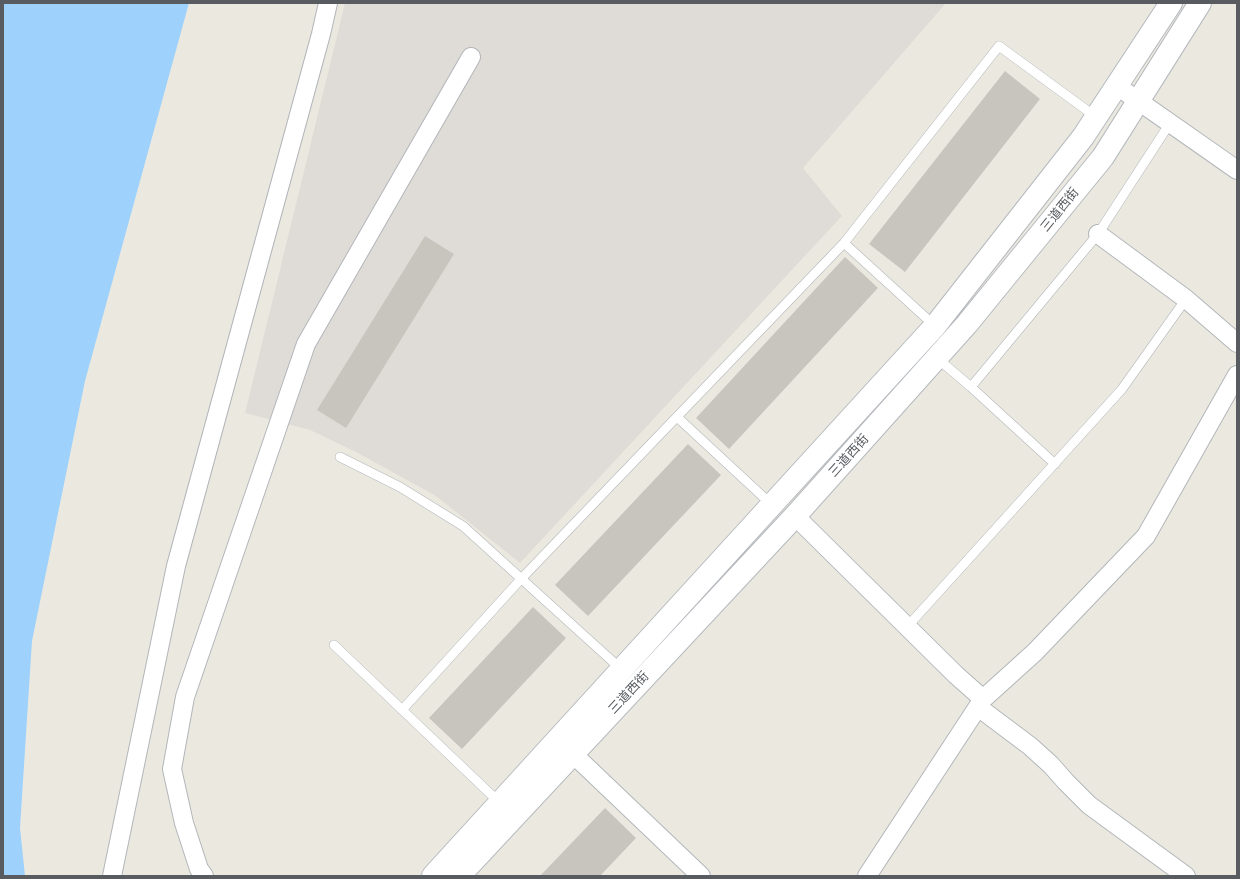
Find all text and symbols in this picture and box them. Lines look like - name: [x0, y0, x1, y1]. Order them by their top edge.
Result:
- street label: 三道西街: [1038, 185, 1082, 235]
- street label: 三道西街: [826, 431, 872, 481]
- street label: 三道西街: [606, 669, 652, 717]

